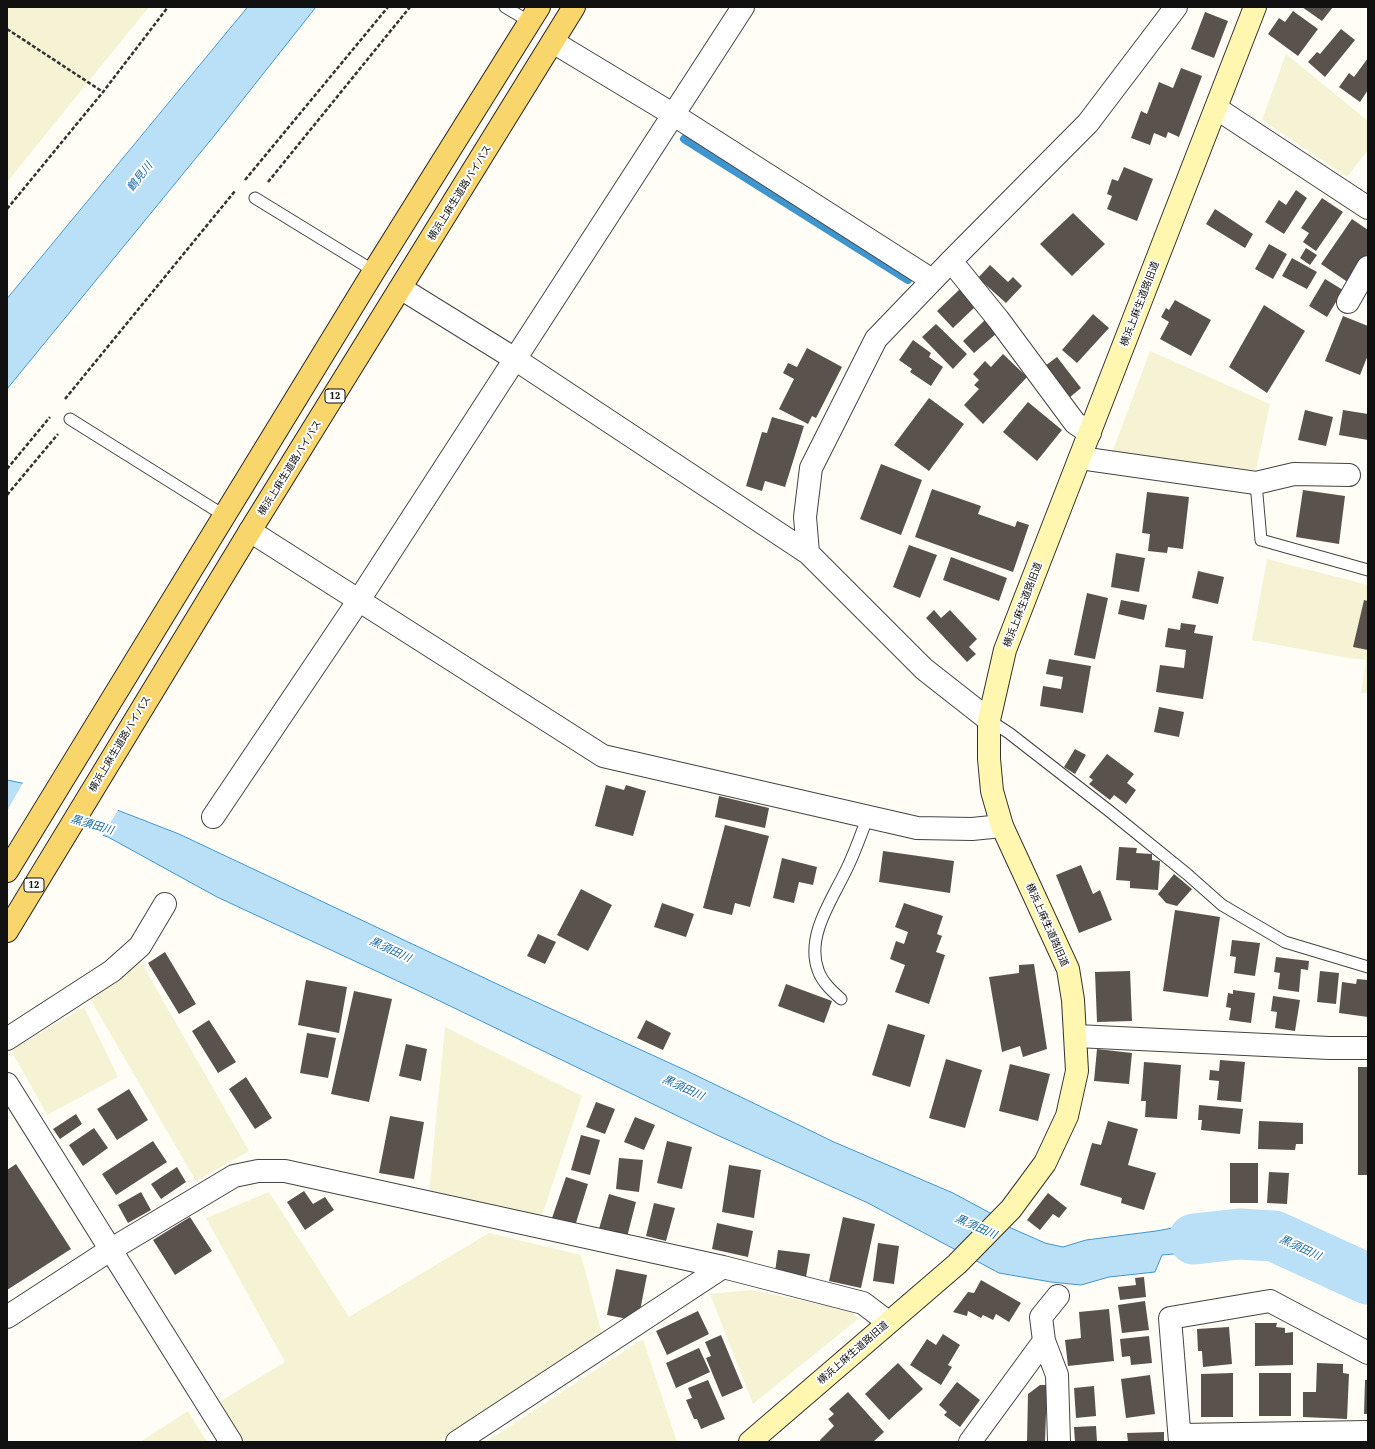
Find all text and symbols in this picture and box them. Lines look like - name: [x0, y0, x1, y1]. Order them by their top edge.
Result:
- street label: 横浜上麻生道路バイパス: [426, 143, 494, 243]
- water label: 鶴見川: [125, 160, 155, 194]
- street label: 横浜上麻生道路旧道: [1118, 260, 1162, 348]
- road number: 12: [325, 389, 345, 403]
- street label: 横浜上麻生道路バイパス: [256, 418, 324, 518]
- street label: 横浜上麻生道路旧道: [1001, 561, 1045, 649]
- street label: 横浜上麻生道路バイパス: [87, 694, 153, 794]
- water label: 黒須田川: [69, 813, 115, 837]
- road number: 12: [24, 878, 44, 892]
- street label: 横浜上麻生道路旧道: [1023, 881, 1071, 969]
- water label: 黒須田川: [367, 935, 413, 965]
- water label: 黒須田川: [660, 1073, 706, 1103]
- water label: 黒須田川: [953, 1212, 999, 1242]
- water label: 黒須田川: [1277, 1233, 1323, 1263]
- street label: 横浜上麻生道路旧道: [815, 1319, 891, 1387]

